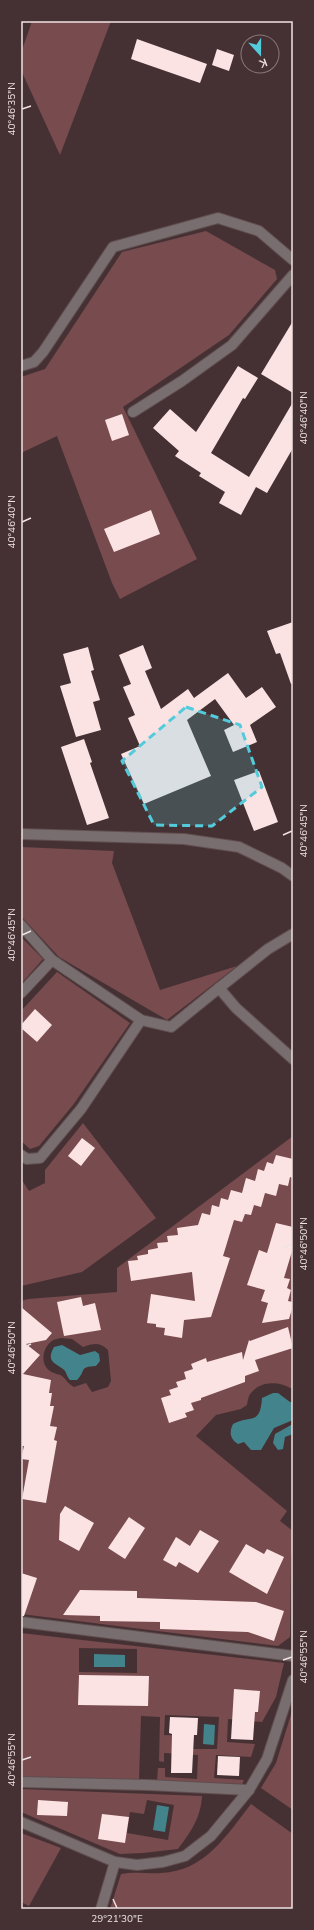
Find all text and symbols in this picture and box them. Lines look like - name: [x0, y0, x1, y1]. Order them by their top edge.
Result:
- north arrow: [240, 34, 280, 74]
- text: K: [257, 55, 270, 71]
- text: 40°46'35"N: [5, 82, 19, 136]
- text: 40°46'40"N: [297, 391, 311, 445]
- text: 40°46'40"N: [5, 495, 19, 549]
- text: 40°46'45"N: [297, 804, 311, 858]
- text: 40°46'45"N: [5, 908, 19, 962]
- text: 40°46'50"N: [297, 1217, 311, 1271]
- text: 40°46'50"N: [5, 1321, 19, 1375]
- text: 40°46'55"N: [297, 1630, 311, 1684]
- text: 40°46'55"N: [5, 1733, 19, 1787]
- text: 29°21'30"E: [91, 1912, 143, 1926]

